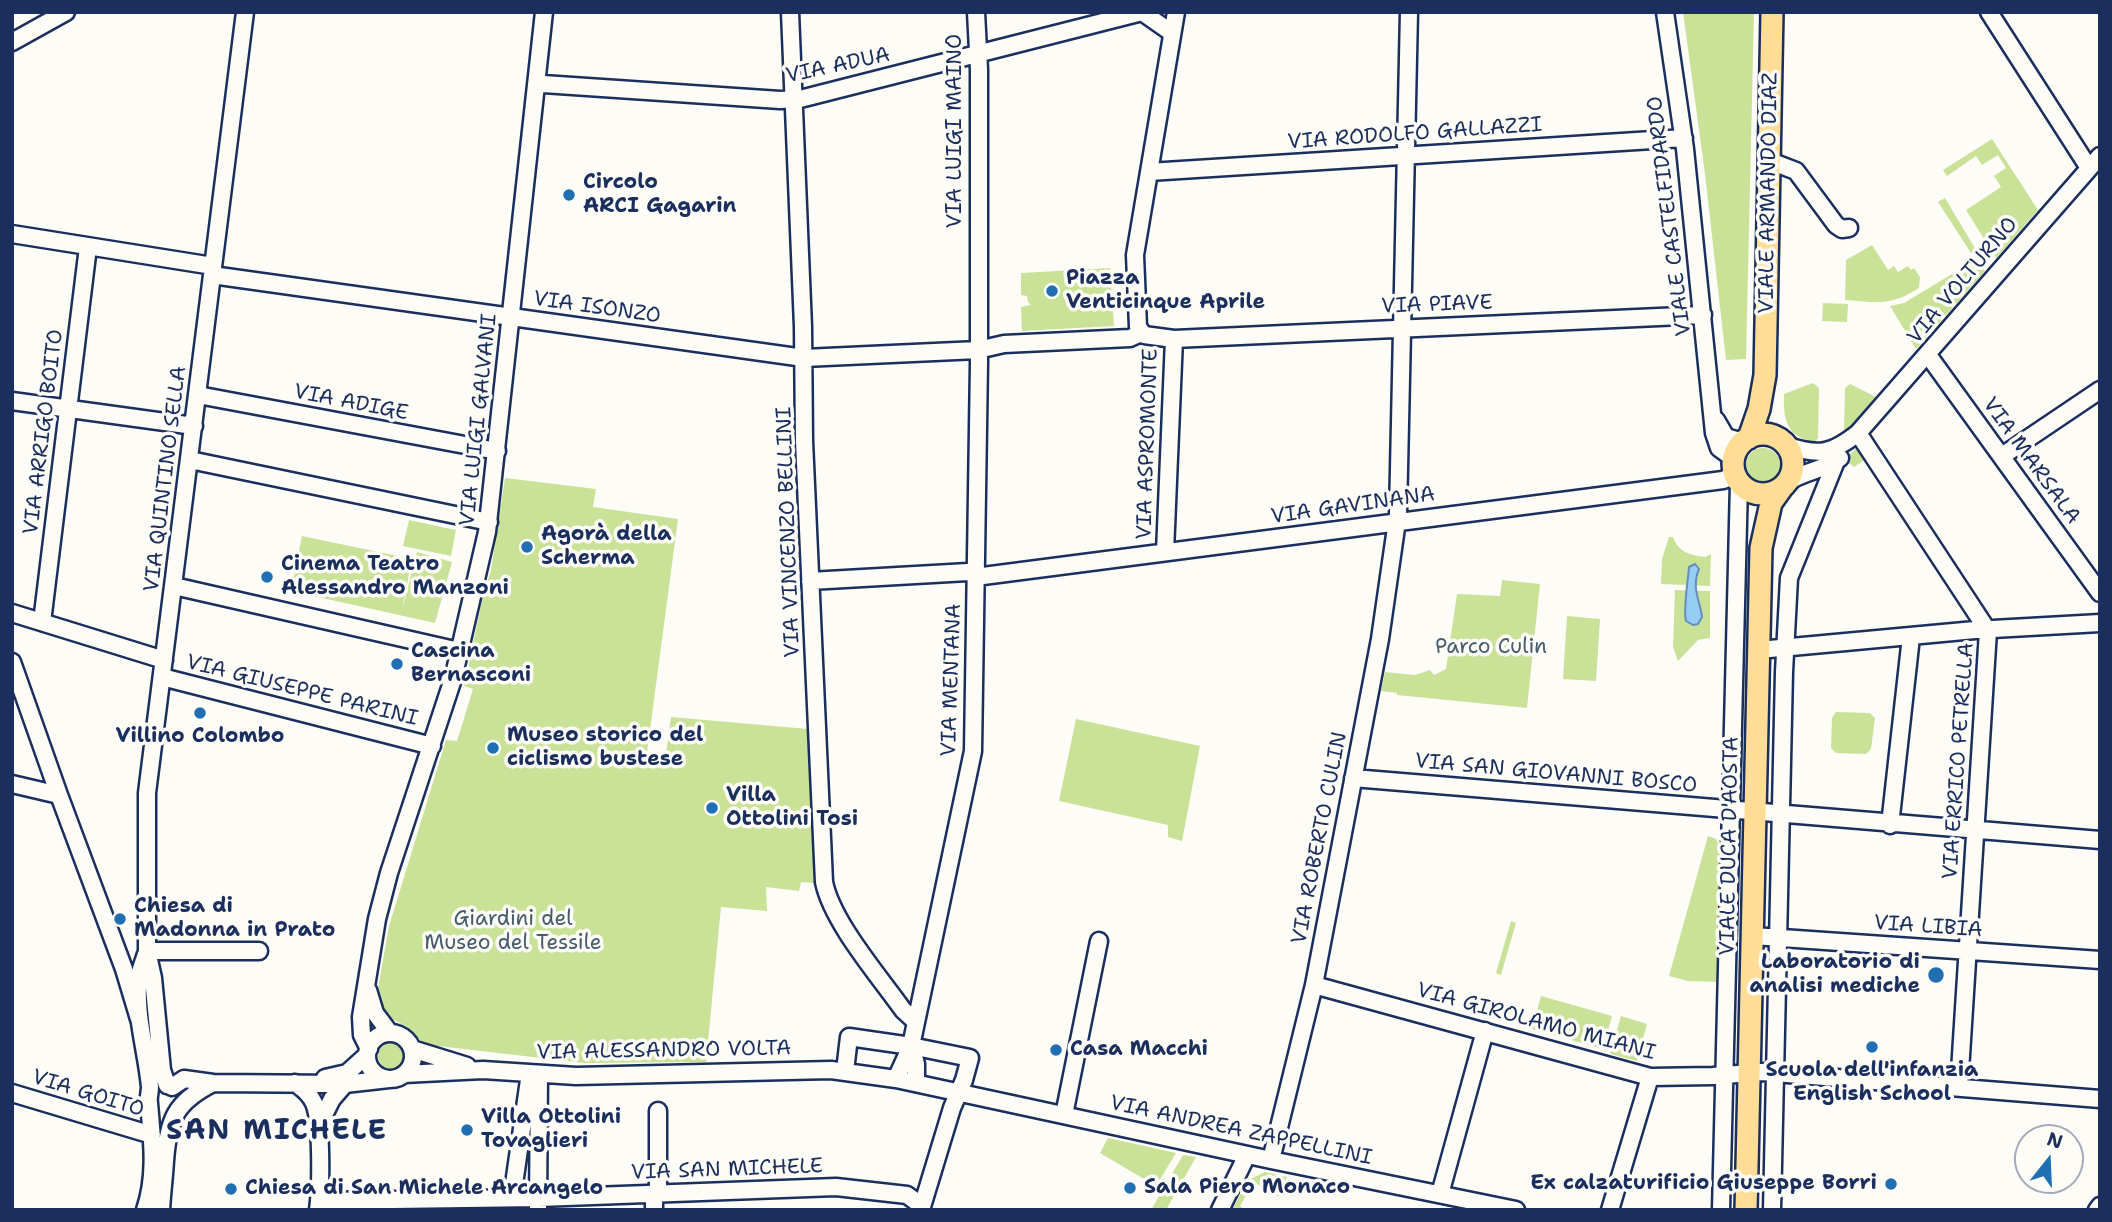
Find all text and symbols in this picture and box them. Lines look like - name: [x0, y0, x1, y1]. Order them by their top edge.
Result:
- street label: VIA LUIGI MAINO: [943, 34, 969, 228]
- street label: VIA ADUA: [784, 43, 892, 89]
- street label: VIALE ARMANDO DIAZ: [1754, 72, 1784, 314]
- street label: VIALE CASTELFIDARDO: [1643, 95, 1697, 337]
- street label: VIA RODOLFO GALLAZZI: [1287, 113, 1543, 155]
- place label: Circolo ARCI Gagarin: [583, 170, 736, 220]
- marker: Circolo ARCI Gagarin: [561, 187, 577, 203]
- street label: VIA VOLTURNO: [1903, 213, 2023, 349]
- place label: Piazza Venticinque Aprile: [1066, 266, 1265, 316]
- marker: Piazza Venticinque Aprile: [1044, 283, 1060, 299]
- street label: VIA ISONZO: [532, 287, 662, 329]
- street label: VIA PIAVE: [1381, 290, 1493, 320]
- street label: VIA LUIGI GALVANI: [455, 313, 503, 527]
- street label: VIA ARRIGO BOITO: [19, 328, 69, 536]
- street label: VIA ASPROMONTE: [1132, 348, 1164, 540]
- street label: VIA QUINTINO SELLA: [140, 365, 192, 593]
- street label: VIA ADIGE: [292, 380, 410, 426]
- street label: VIA MARSALA: [1977, 393, 2085, 529]
- street label: VIA VINCENZO BELLINI: [772, 406, 806, 658]
- street label: VIA GAVINANA: [1270, 482, 1436, 530]
- place label: Agorà della Scherma: [541, 522, 672, 572]
- marker: Agorà della Scherma: [519, 539, 535, 555]
- place label: Cinema Teatro Alessandro Manzoni: [281, 552, 509, 602]
- marker: Cinema Teatro Alessandro Manzoni: [259, 569, 275, 585]
- street label: VIA MENTANA: [937, 603, 967, 757]
- park label: Parco Culin: [1435, 635, 1547, 661]
- place label: Cascina Bernasconi: [411, 639, 531, 689]
- street label: VIA ERRICO PETRELLA: [1938, 642, 1980, 880]
- street label: VIA GIUSEPPE PARINI: [184, 650, 420, 732]
- marker: Cascina Bernasconi: [389, 656, 405, 672]
- marker: Villino Colombo: [192, 705, 208, 721]
- place label: Museo storico del ciclismo bustese: [507, 723, 703, 773]
- place label: Villino Colombo: [115, 724, 285, 750]
- street label: VIA ROBERTO CULIN: [1287, 730, 1353, 946]
- street label: VIALE DUCA D'AOSTA: [1715, 736, 1745, 956]
- marker: Museo storico del ciclismo bustese: [485, 740, 501, 756]
- street label: VIA SAN GIOVANNI BOSCO: [1414, 749, 1698, 799]
- place label: Villa Ottolini Tosi: [726, 783, 858, 833]
- marker: Villa Ottolini Tosi: [704, 800, 720, 816]
- place label: Chiesa di Madonna in Prato: [134, 894, 335, 944]
- park label: Giardini del Museo del Tessile: [424, 907, 602, 957]
- marker: Chiesa di Madonna in Prato: [112, 911, 128, 927]
- street label: VIA LIBIA: [1873, 911, 1983, 943]
- place label: Laboratorio di analisi mediche: [1750, 950, 1920, 1000]
- marker: Laboratorio di analisi mediche: [1926, 965, 1946, 985]
- street label: VIA GIROLAMO MIANI: [1414, 978, 1658, 1066]
- street label: VIA ALESSANDRO VOLTA: [537, 1036, 791, 1066]
- place label: Casa Macchi: [1070, 1037, 1208, 1063]
- marker: Scuola dell'infanzia English School: [1864, 1039, 1880, 1055]
- marker: Casa Macchi: [1048, 1042, 1064, 1058]
- place label: Scuola dell'infanzia English School: [1766, 1058, 1978, 1108]
- street label: VIA GOITO: [29, 1065, 147, 1123]
- street label: VIA ANDREA ZAPPELLINI: [1108, 1091, 1374, 1171]
- place label: Villa Ottolini Tovaglieri: [481, 1105, 621, 1155]
- district label: SAN MICHELE: [167, 1115, 387, 1149]
- marker: Villa Ottolini Tovaglieri: [459, 1122, 475, 1138]
- north arrow: [2014, 1124, 2084, 1194]
- text: N: [2044, 1126, 2066, 1155]
- street label: VIA SAN MICHELE: [630, 1154, 824, 1186]
- place label: Ex calzaturificio Giuseppe Borri: [1530, 1171, 1877, 1197]
- place label: Sala Piero Monaco: [1144, 1175, 1350, 1201]
- place label: Chiesa di San Michele Arcangelo: [245, 1176, 603, 1202]
- marker: Ex calzaturificio Giuseppe Borri: [1883, 1176, 1899, 1192]
- marker: Sala Piero Monaco: [1122, 1180, 1138, 1196]
- marker: Chiesa di San Michele Arcangelo: [223, 1181, 239, 1197]

